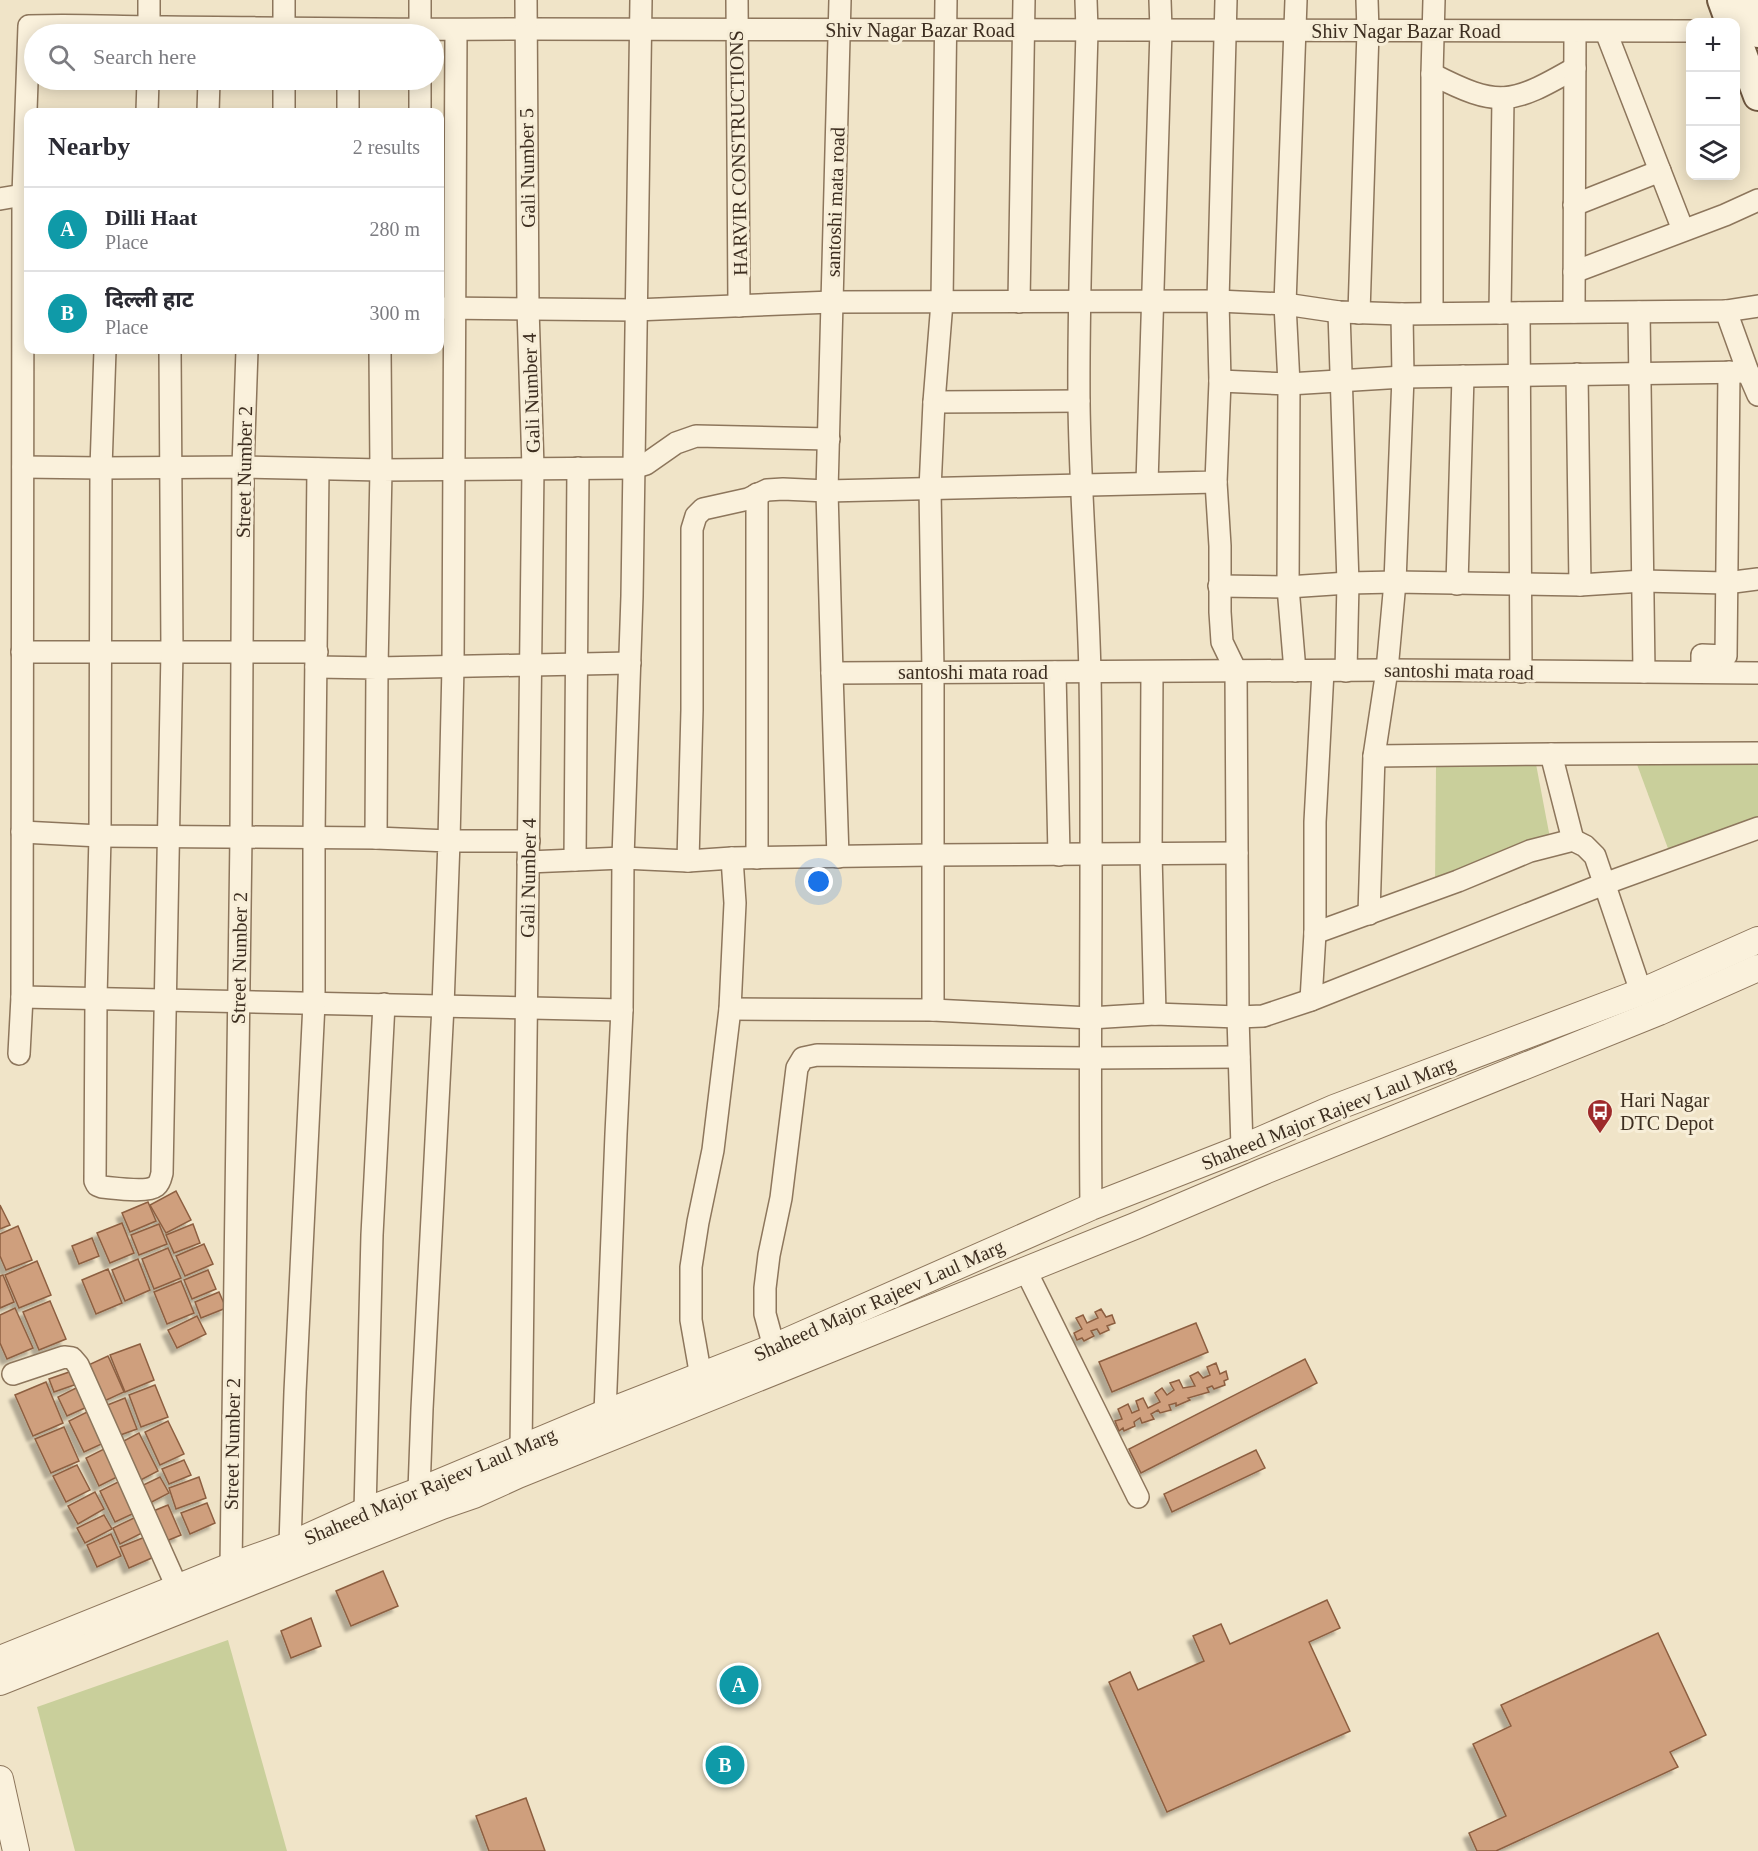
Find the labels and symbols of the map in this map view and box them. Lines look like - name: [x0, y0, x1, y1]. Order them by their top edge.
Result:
- street label: Shiv Nagar Bazar Road: [825, 19, 1015, 42]
- street label: Shiv Nagar Bazar Road: [1311, 20, 1501, 43]
- street label: HARVIR CONSTRUCTIONS: [725, 30, 751, 276]
- street label: Gali Number 5: [515, 108, 539, 228]
- street label: santoshi mata road: [821, 127, 849, 277]
- street label: Gali Number 4: [518, 333, 544, 453]
- street label: Street Number 2: [232, 406, 256, 538]
- street label: santoshi mata road: [1384, 659, 1534, 683]
- street label: santoshi mata road: [898, 661, 1048, 683]
- street label: Gali Number 4: [516, 818, 540, 938]
- your location: [804, 867, 833, 896]
- street label: Street Number 2: [227, 892, 251, 1024]
- street label: Shaheed Major Rajeev Laul Marg: [1198, 1052, 1458, 1175]
- place label: Hari Nagar DTC Depot: [1620, 1089, 1714, 1135]
- bus stop icon: Hari Nagar DTC Depot: [1585, 1097, 1615, 1135]
- street label: Shaheed Major Rajeev Laul Marg: [750, 1235, 1008, 1366]
- street label: Street Number 2: [220, 1378, 244, 1510]
- street label: Shaheed Major Rajeev Laul Marg: [301, 1423, 560, 1550]
- pin: A: [720, 1662, 758, 1708]
- pin: B: [706, 1742, 744, 1788]

